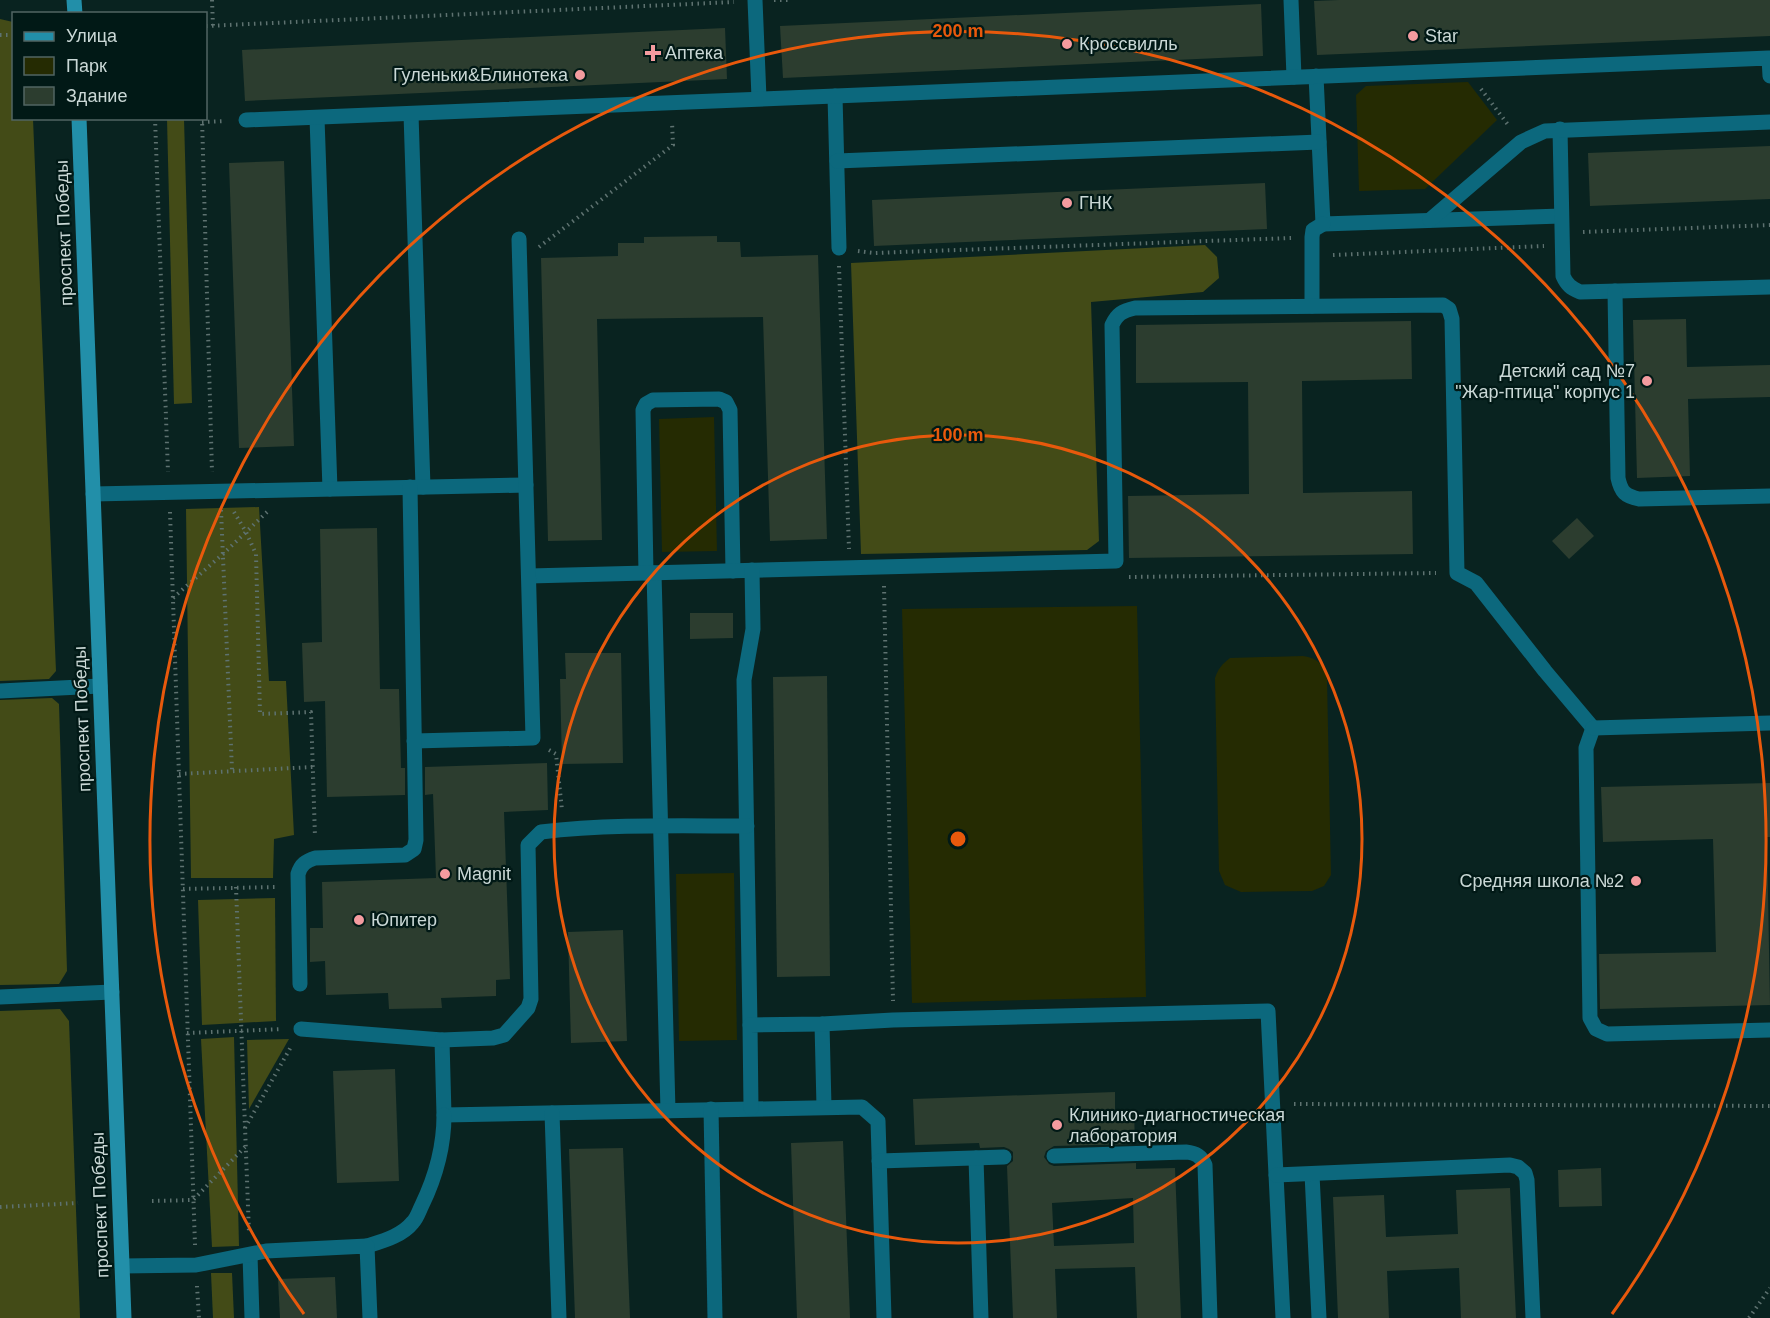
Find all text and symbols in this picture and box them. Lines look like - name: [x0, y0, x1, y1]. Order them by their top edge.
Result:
- legend: [12, 12, 207, 120]
- text: 200 m: [932, 21, 984, 41]
- text: Улица: [66, 26, 118, 46]
- place label: Star: [1425, 26, 1458, 46]
- marker: Star: [1406, 29, 1420, 43]
- place label: Кроссвилль: [1079, 34, 1178, 54]
- marker: Кроссвилль: [1060, 37, 1074, 51]
- place label: Аптека: [665, 43, 724, 63]
- marker: Аптека: [646, 46, 660, 60]
- text: Парк: [66, 56, 107, 76]
- place label: Гуленьки&Блинотека: [393, 65, 569, 85]
- marker: Гуленьки&Блинотека: [573, 68, 587, 82]
- text: Здание: [66, 86, 127, 106]
- street label: проспект Победы: [51, 160, 77, 306]
- place label: ГНК: [1079, 193, 1113, 213]
- marker: ГНК: [1060, 196, 1074, 210]
- place label: Детский сад №7 "Жар-птица" корпус 1: [1455, 361, 1635, 402]
- marker: Детский сад №7 "Жар-птица" корпус 1: [1640, 374, 1654, 388]
- text: 100 m: [932, 425, 984, 445]
- street label: проспект Победы: [69, 646, 95, 792]
- centre of rings: [948, 829, 968, 849]
- place label: Magnit: [457, 864, 511, 884]
- marker: Magnit: [438, 867, 452, 881]
- place label: Средняя школа №2: [1459, 871, 1624, 891]
- marker: Средняя школа №2: [1629, 874, 1643, 888]
- place label: Юпитер: [371, 910, 437, 930]
- marker: Юпитер: [352, 913, 366, 927]
- place label: Клинико-диагностическая лаборатория: [1069, 1105, 1285, 1146]
- marker: Клинико-диагностическая лаборатория: [1050, 1118, 1064, 1132]
- street label: проспект Победы: [87, 1132, 113, 1278]

